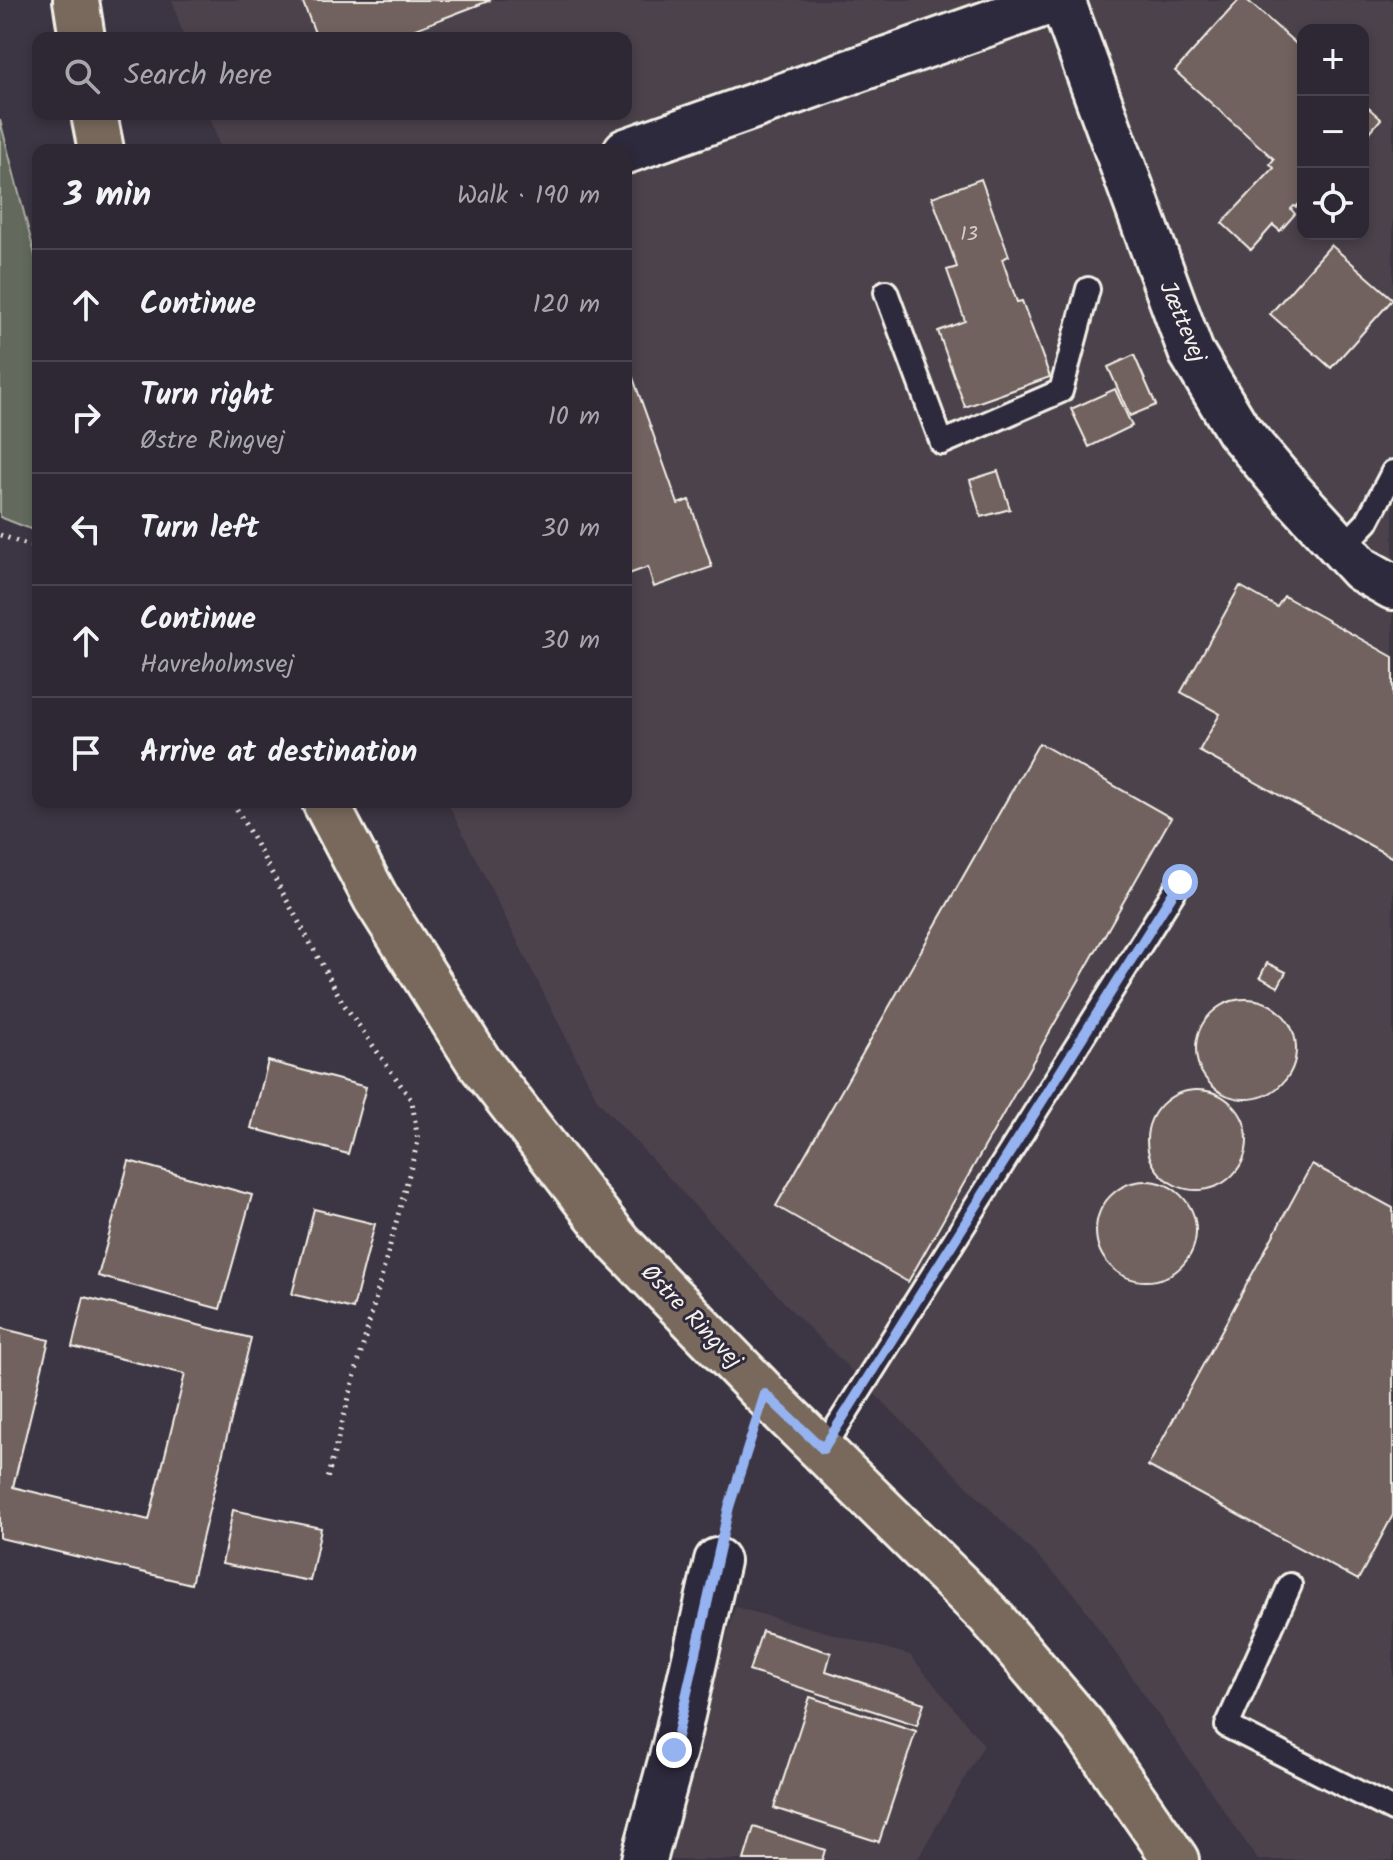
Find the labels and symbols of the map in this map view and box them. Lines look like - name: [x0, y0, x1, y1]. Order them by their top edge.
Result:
- house number: 13: [960, 219, 978, 251]
- street label: Jættevej: [1147, 275, 1217, 370]
- route start: [1162, 864, 1198, 900]
- street label: Østre Ringvej: [631, 1255, 752, 1379]
- route end: [656, 1732, 692, 1768]

